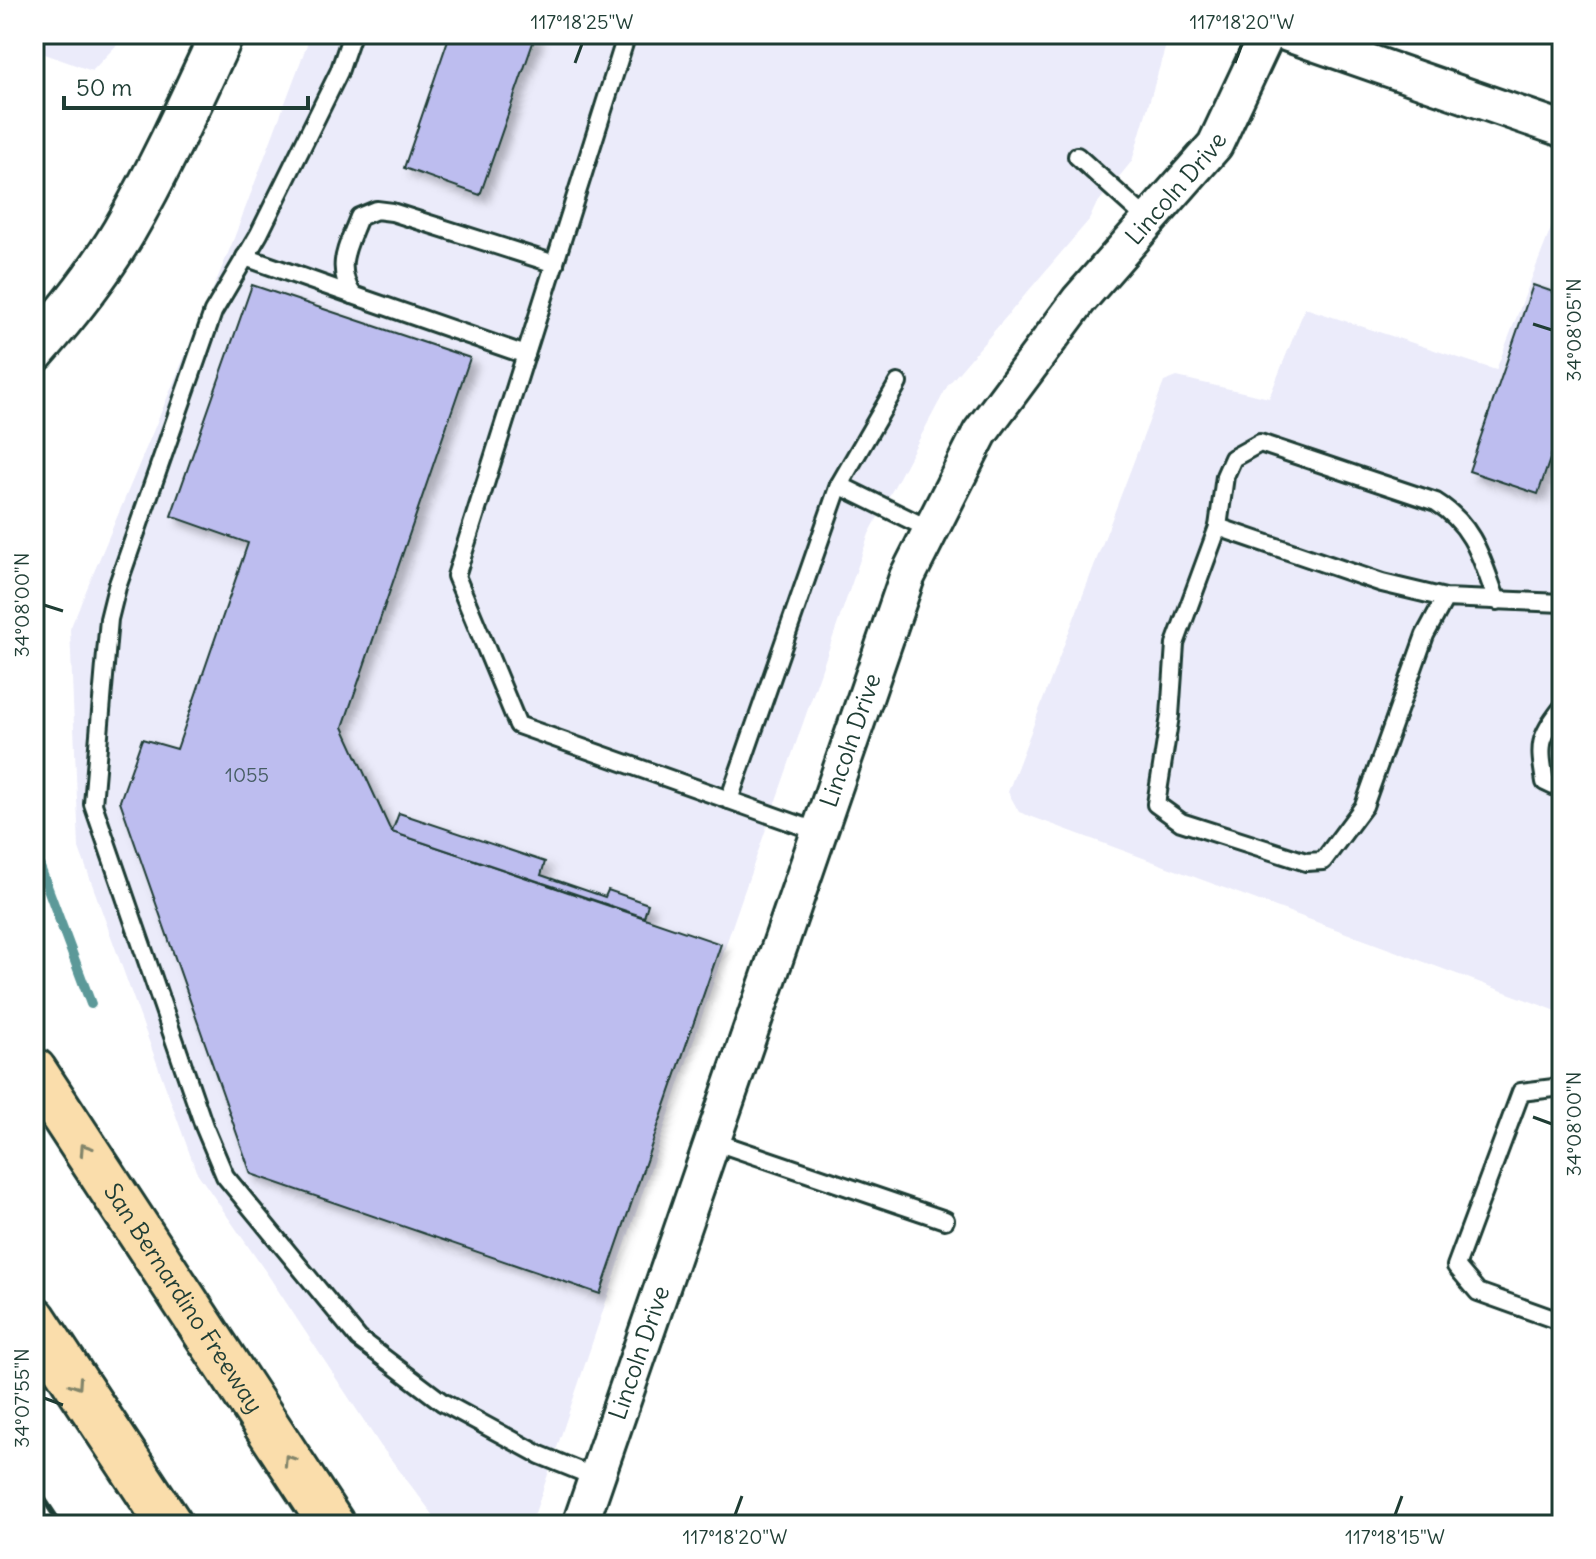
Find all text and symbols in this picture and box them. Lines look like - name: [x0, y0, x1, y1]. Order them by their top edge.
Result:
- text: 117°18'25"W: [530, 9, 634, 34]
- text: 117°18'20"W: [1190, 9, 1294, 34]
- scale bar: [64, 60, 308, 110]
- text: 50 m: [76, 72, 132, 102]
- street label: Lincoln Drive: [1118, 128, 1233, 251]
- text: 34°08'05"N: [1561, 278, 1586, 382]
- text: 34°08'00"N: [9, 552, 34, 658]
- street label: Lincoln Drive: [813, 669, 887, 811]
- house number: 1055: [225, 762, 269, 787]
- text: 34°08'00"N: [1561, 1071, 1586, 1177]
- one-way arrow: [80, 1143, 95, 1158]
- street label: San Bernardino Freeway: [98, 1177, 270, 1418]
- street label: Lincoln Drive: [601, 1282, 675, 1424]
- text: 34°07'55"N: [9, 1348, 34, 1448]
- one-way arrow: [67, 1376, 82, 1390]
- one-way arrow: [284, 1454, 299, 1469]
- text: 117°18'20"W: [683, 1524, 787, 1549]
- text: 117°18'15"W: [1345, 1524, 1445, 1549]

